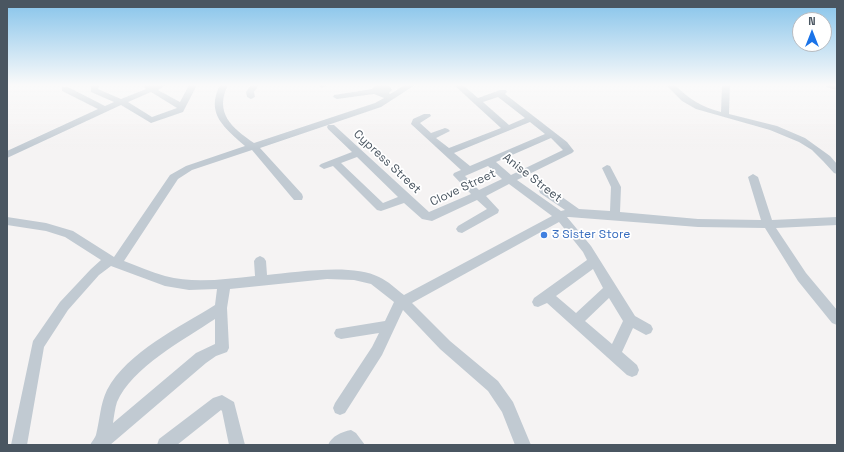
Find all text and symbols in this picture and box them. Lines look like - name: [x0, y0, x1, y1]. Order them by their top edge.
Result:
- north arrow: [792, 12, 832, 52]
- text: N: [808, 14, 816, 28]
- street label: Cypress Street: [350, 127, 424, 197]
- street label: Anise Street: [500, 150, 564, 206]
- street label: Clove Street: [428, 166, 498, 210]
- place label: 3 Sister Store: [552, 228, 630, 242]
- marker: 3 Sister Store: [539, 230, 549, 240]

